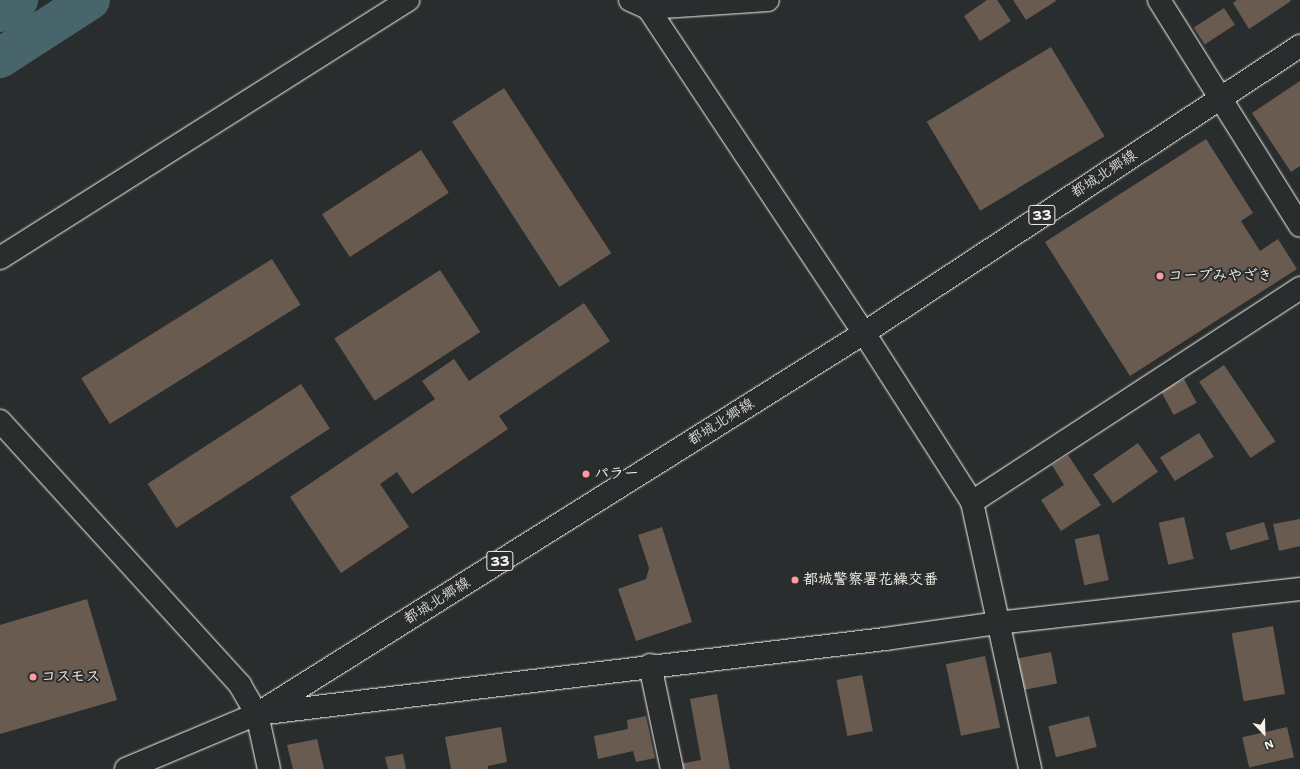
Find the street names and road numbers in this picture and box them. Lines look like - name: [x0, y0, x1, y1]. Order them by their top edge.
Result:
- street label: 都城北郷線: [1068, 146, 1140, 202]
- road number: 33: [1028, 203, 1056, 227]
- street label: 都城北郷線: [684, 394, 758, 450]
- road number: 33: [486, 549, 514, 573]
- street label: 都城北郷線: [400, 573, 474, 629]

